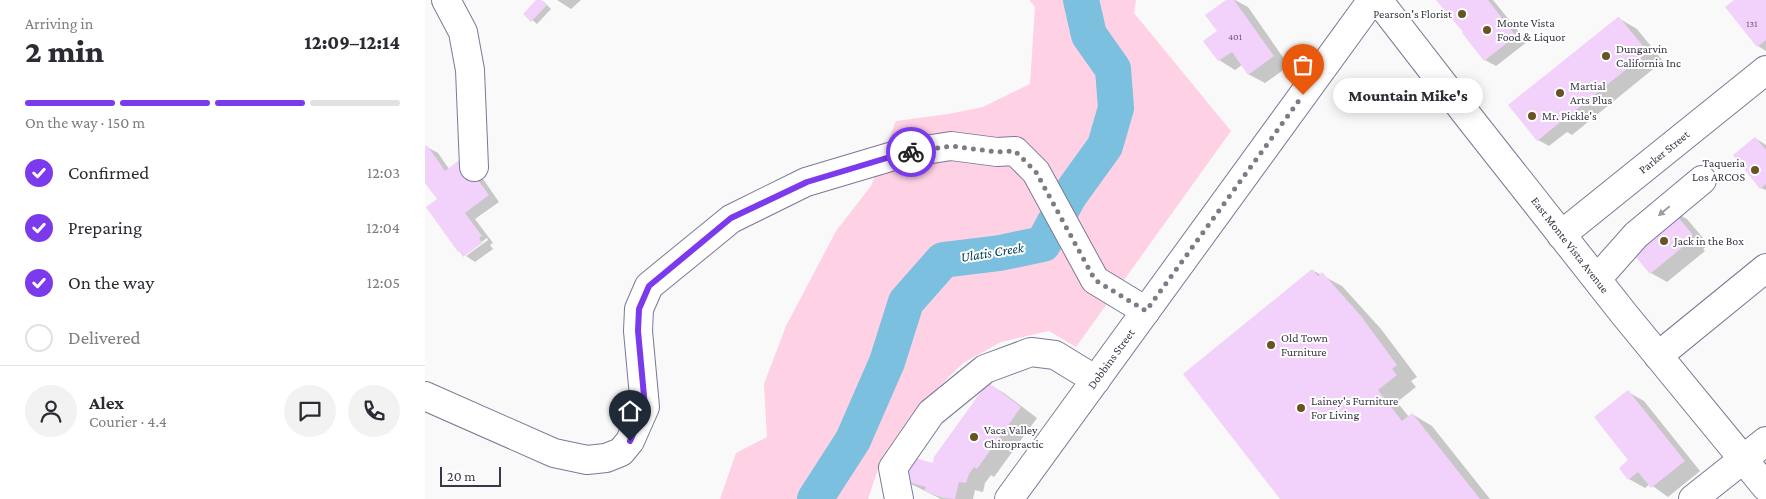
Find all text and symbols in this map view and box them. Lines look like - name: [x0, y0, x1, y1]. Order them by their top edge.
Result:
- place label: Pearson's Florist: [1373, 7, 1453, 21]
- marker: Pearson's Florist: [1456, 8, 1468, 20]
- text: Arriving in: [25, 15, 93, 32]
- place label: Monte Vista Food & Liquor: [1497, 16, 1566, 44]
- house number: 131: [1746, 18, 1758, 29]
- marker: Monte Vista Food & Liquor: [1481, 24, 1493, 36]
- house number: 401: [1228, 31, 1242, 42]
- text: 12:09–12:14: [304, 32, 400, 53]
- text: 2 min: [25, 33, 104, 69]
- place label: Dungarvin California Inc: [1616, 42, 1681, 70]
- pin: [1282, 44, 1324, 95]
- marker: Dungarvin California Inc: [1600, 50, 1612, 62]
- icon: bag: [1289, 51, 1317, 79]
- callout: Mountain Mike's: [1333, 78, 1483, 112]
- place label: Martial Arts Plus: [1570, 79, 1612, 107]
- text: Mountain Mike's: [1348, 87, 1468, 104]
- marker: Martial Arts Plus: [1554, 87, 1566, 99]
- place label: Mr. Pickle's: [1542, 109, 1597, 123]
- marker: Mr. Pickle's: [1526, 110, 1538, 122]
- text: On the way · 150 m: [25, 114, 145, 131]
- courier: [886, 127, 936, 177]
- street label: Parker Street: [1636, 127, 1693, 177]
- icon: bike: [897, 138, 925, 166]
- place label: Taqueria Los ARCOS: [1692, 156, 1745, 184]
- icon: check: [25, 159, 53, 187]
- text: Confirmed: [68, 162, 149, 183]
- text: 12:03: [367, 164, 400, 181]
- marker: Taqueria Los ARCOS: [1749, 164, 1761, 176]
- street label: East Monte Vista Avenue: [1528, 194, 1612, 296]
- one-way arrow: [1659, 205, 1671, 217]
- icon: check: [25, 214, 53, 242]
- text: Preparing: [68, 217, 142, 238]
- text: 12:04: [366, 219, 400, 236]
- place label: Jack in the Box: [1673, 234, 1744, 248]
- marker: Jack in the Box: [1658, 235, 1670, 247]
- water label: Ulatis Creek: [959, 239, 1026, 265]
- icon: check: [25, 269, 53, 297]
- text: On the way: [68, 272, 154, 293]
- text: 12:05: [367, 274, 400, 291]
- street label: Dobbins Street: [1084, 325, 1138, 392]
- text: Delivered: [68, 327, 141, 348]
- place label: Old Town Furniture: [1281, 331, 1329, 359]
- marker: Old Town Furniture: [1265, 339, 1277, 351]
- button: person: [25, 385, 77, 437]
- button: chat: [284, 385, 336, 437]
- button: phone: [348, 385, 400, 437]
- pin: [609, 390, 651, 441]
- text: Alex: [89, 392, 124, 413]
- place label: Lainey's Furniture For Living: [1311, 394, 1398, 422]
- icon: home: [616, 397, 644, 425]
- marker: Lainey's Furniture For Living: [1295, 402, 1307, 414]
- text: Courier · 4.4: [89, 413, 167, 430]
- place label: Vaca Valley Chiropractic: [984, 423, 1044, 451]
- marker: Vaca Valley Chiropractic: [968, 431, 980, 443]
- scale bar: [440, 464, 501, 487]
- text: 20 m: [447, 468, 475, 484]

